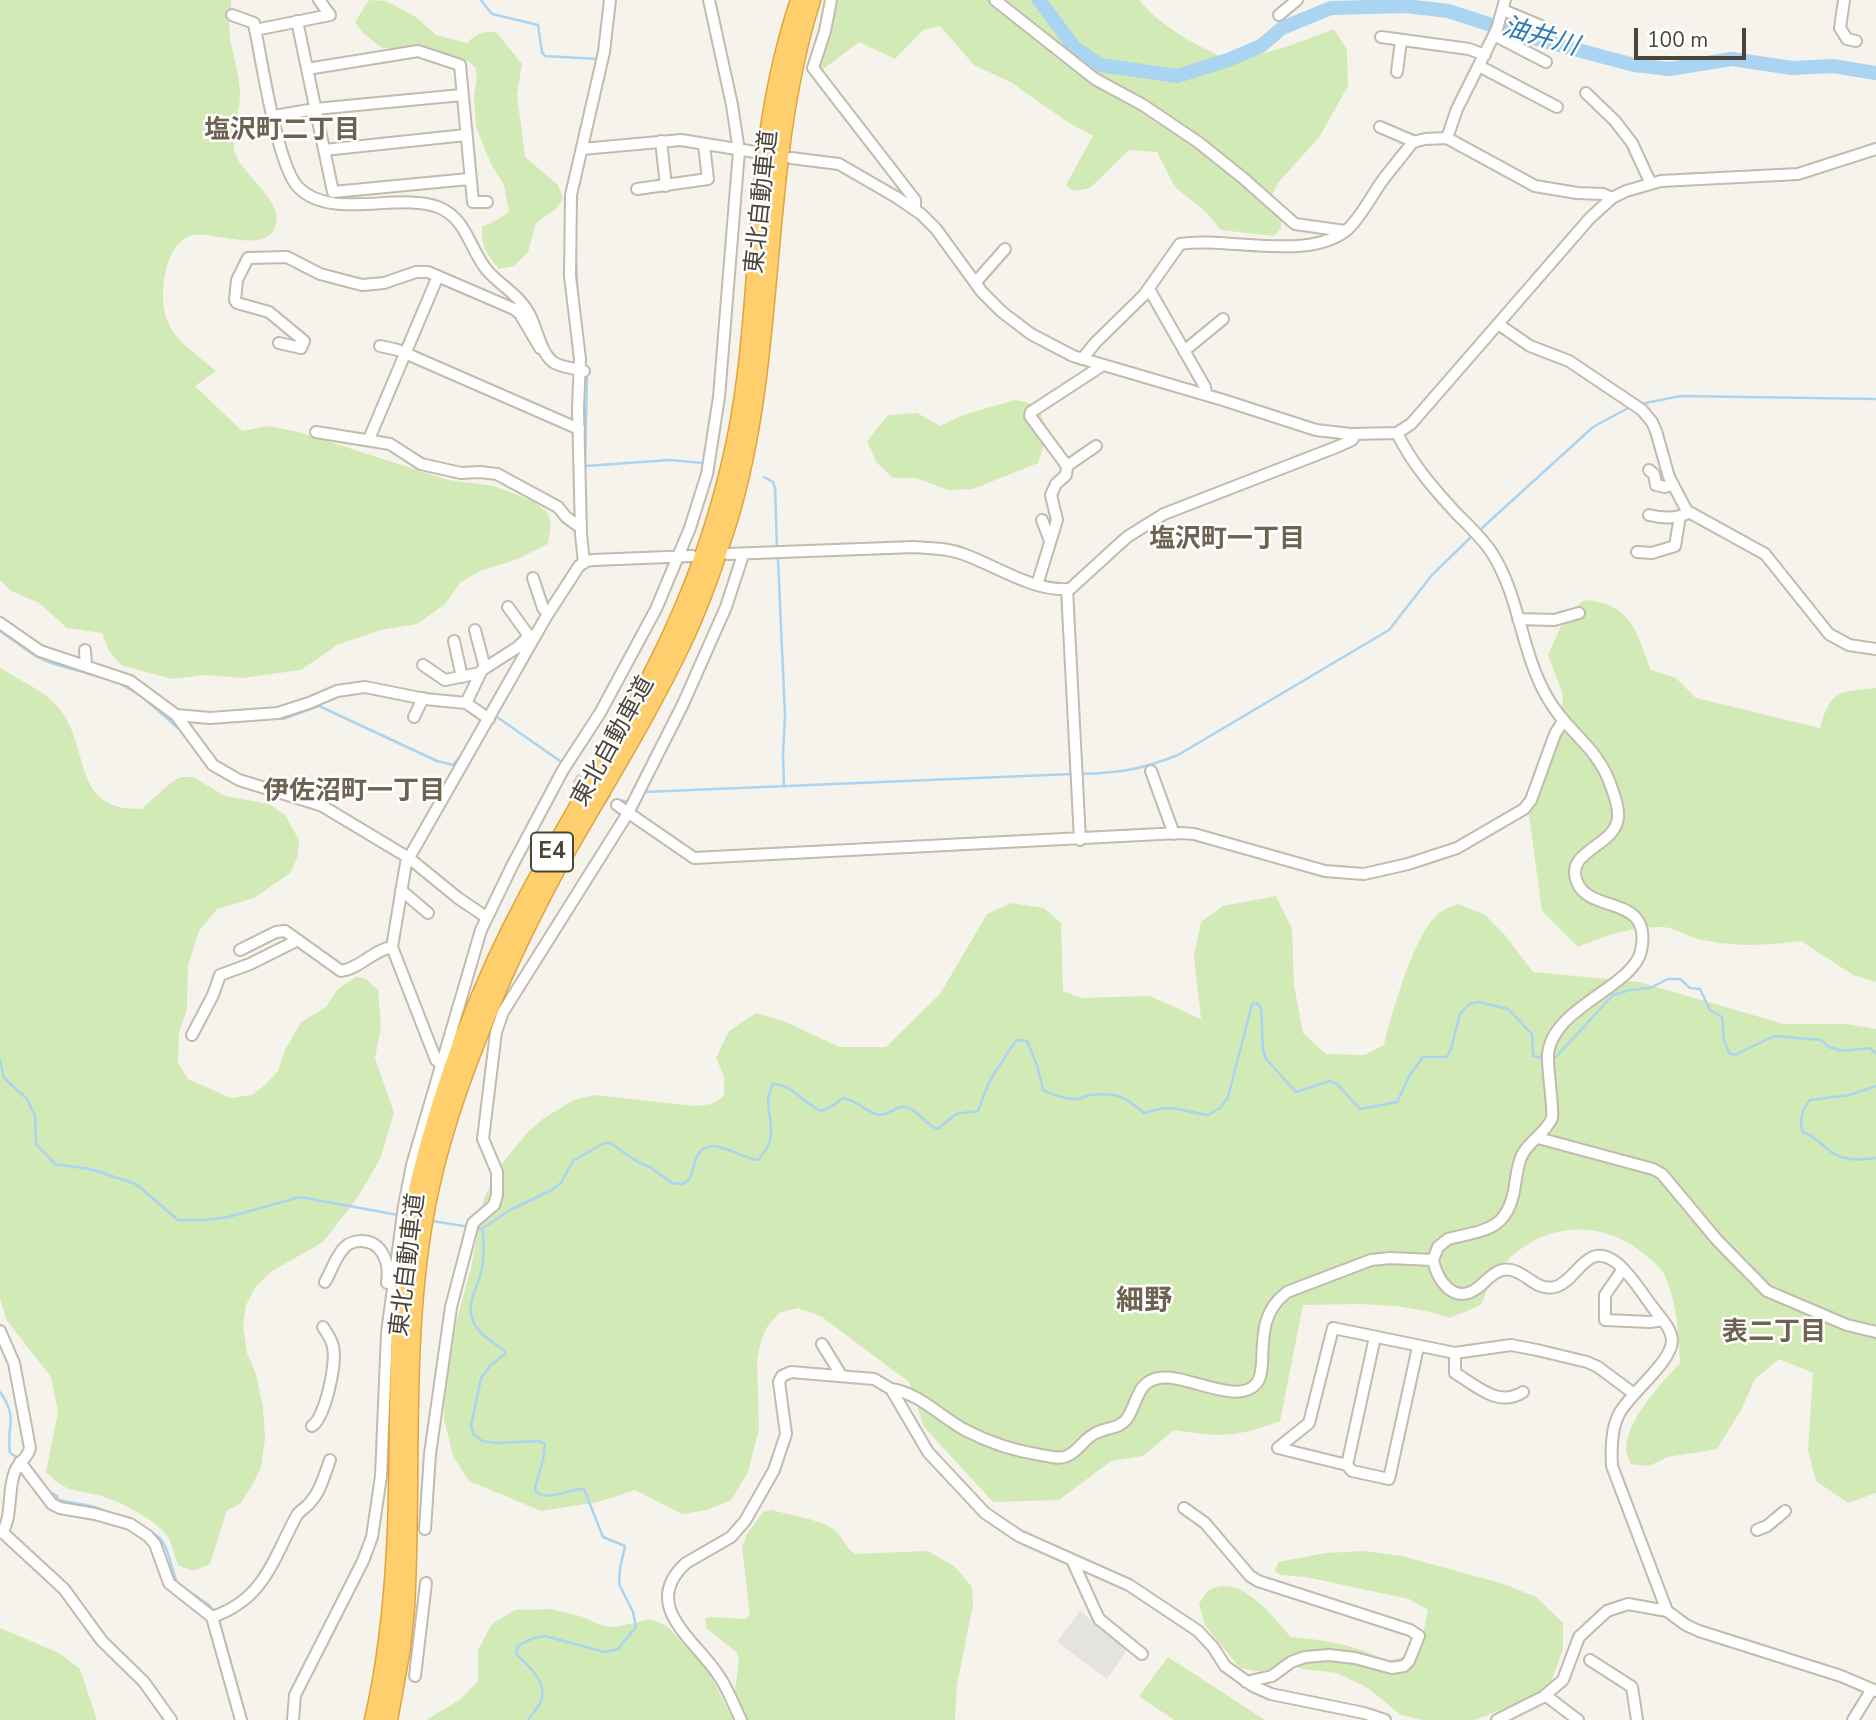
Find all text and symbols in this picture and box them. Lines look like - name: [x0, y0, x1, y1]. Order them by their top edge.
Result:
- water label: 油井川: [1498, 12, 1582, 64]
- scale bar: [1638, 14, 1750, 58]
- text: 100 m: [1647, 26, 1708, 54]
- district label: 塩沢町二丁目: [204, 116, 360, 148]
- street label: 東北自動車道: [741, 129, 785, 275]
- district label: 塩沢町一丁目: [1149, 525, 1305, 557]
- street label: 東北自動車道: [566, 672, 662, 812]
- district label: 伊佐沼町一丁目: [263, 777, 445, 809]
- road number: E4: [531, 832, 573, 872]
- street label: 東北自動車道: [386, 1192, 432, 1338]
- district label: 細野: [1116, 1285, 1172, 1319]
- district label: 表二丁目: [1722, 1318, 1826, 1350]

